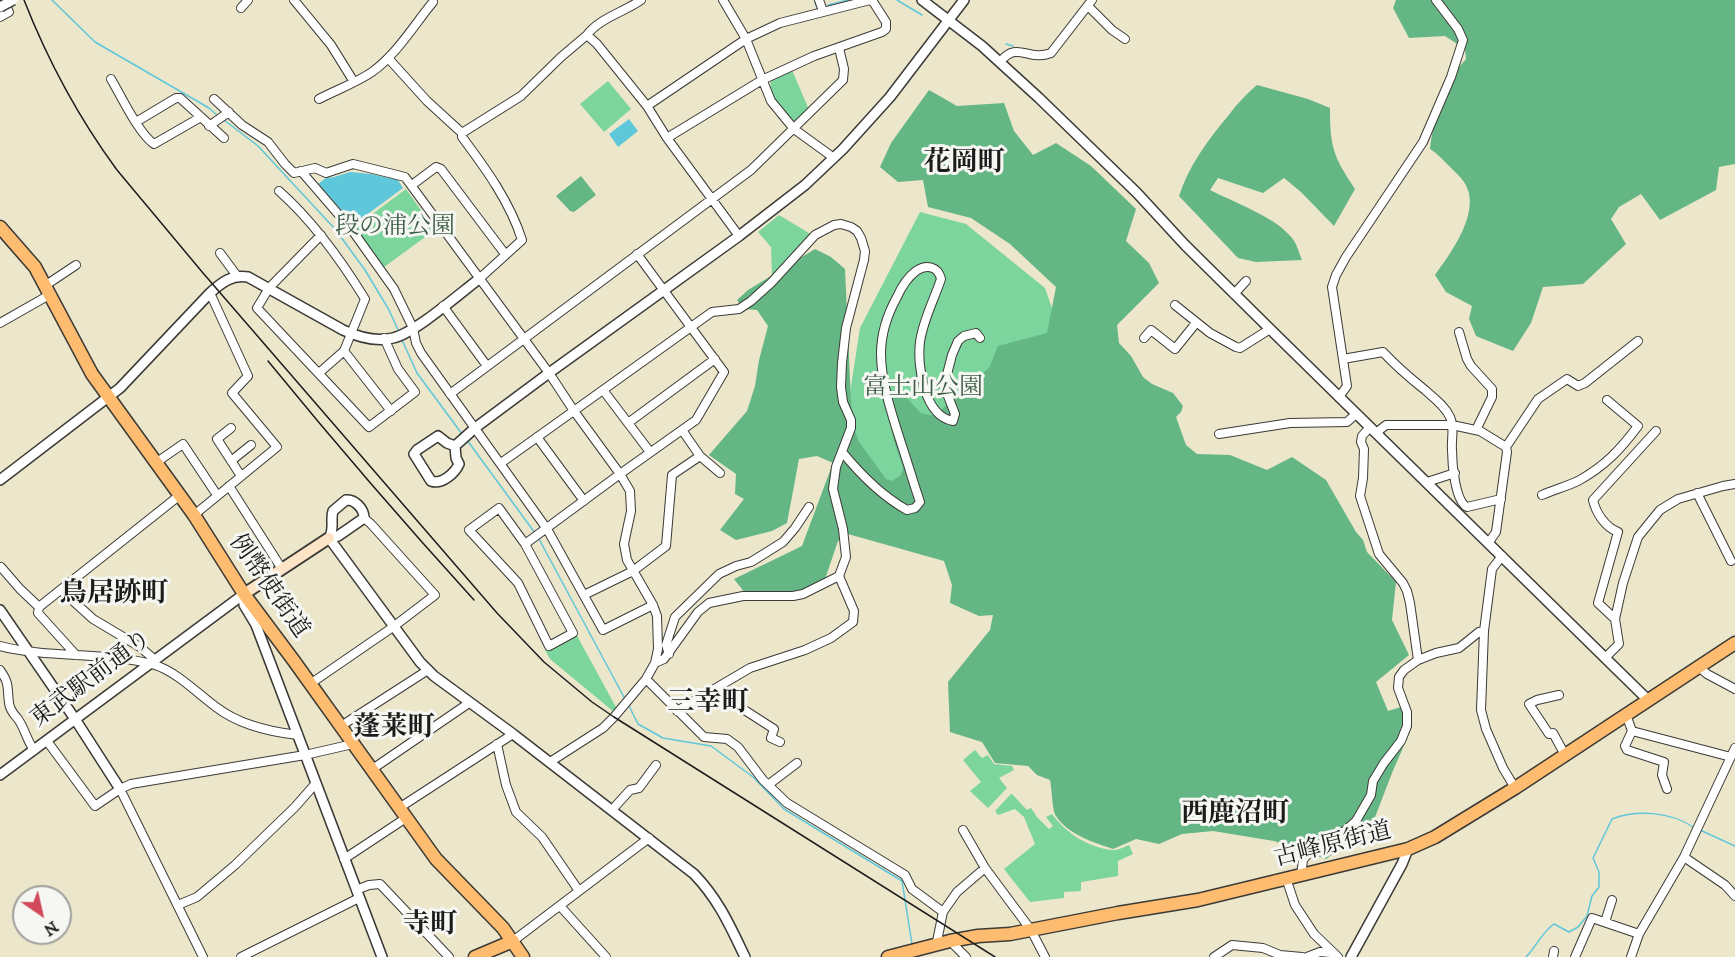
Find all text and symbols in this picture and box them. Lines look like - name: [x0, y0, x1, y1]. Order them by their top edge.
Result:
- district label: 花岡町: [924, 148, 1004, 180]
- park label: 段の浦公園: [335, 214, 455, 242]
- park label: 富士山公園: [863, 375, 983, 403]
- street label: 例幣使街道: [222, 530, 314, 644]
- district label: 鳥居跡町: [60, 579, 168, 611]
- street label: 東武駅前通り: [26, 625, 158, 735]
- district label: 三幸町: [668, 688, 748, 720]
- district label: 蓬莱町: [354, 713, 434, 745]
- district label: 西鹿沼町: [1181, 799, 1289, 831]
- street label: 古峰原街道: [1271, 818, 1395, 874]
- north arrow: [12, 885, 72, 945]
- district label: 寺町: [403, 910, 457, 942]
- text: N: [40, 916, 62, 940]

